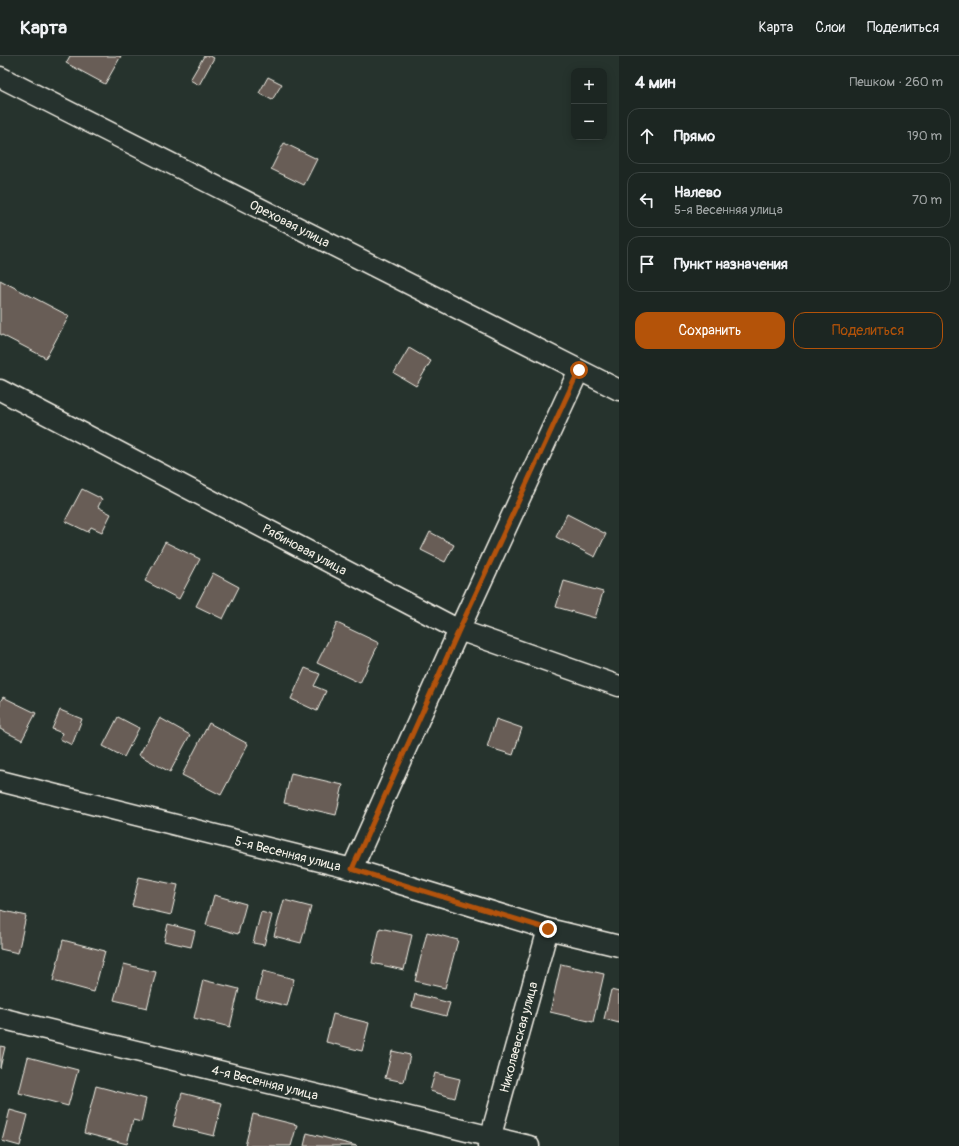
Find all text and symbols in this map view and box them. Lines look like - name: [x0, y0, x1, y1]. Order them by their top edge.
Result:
- text: Карта: [20, 16, 67, 40]
- text: Карта: [759, 19, 793, 36]
- text: Слои: [815, 19, 845, 36]
- text: Поделиться: [867, 19, 939, 36]
- map controls: [571, 68, 607, 140]
- button: +: [571, 68, 607, 104]
- text: 4 мин: [635, 72, 676, 93]
- text: Пешком · 260 m: [849, 74, 943, 90]
- button: −: [571, 104, 607, 140]
- icon: ahead: [636, 125, 658, 147]
- text: Прямо: [674, 127, 715, 146]
- text: 190 m: [907, 128, 942, 144]
- text: Налево: [674, 183, 721, 202]
- icon: left: [636, 189, 658, 211]
- text: 70 m: [912, 192, 942, 208]
- street label: Ореховая улица: [247, 197, 332, 251]
- text: 5-я Весенняя улица: [674, 202, 783, 218]
- icon: arrive: [636, 253, 658, 275]
- text: Пункт назначения: [674, 255, 788, 274]
- button: Сохранить: [635, 312, 785, 349]
- button: Поделиться: [793, 312, 943, 349]
- route start: [570, 361, 588, 379]
- street label: Рябиновая улица: [260, 521, 349, 579]
- street label: 5-я Весенняя улица: [233, 833, 342, 875]
- route end: [539, 920, 557, 938]
- street label: Николаевская улица: [496, 980, 541, 1094]
- street label: 4-я Весенняя улица: [210, 1062, 320, 1104]

